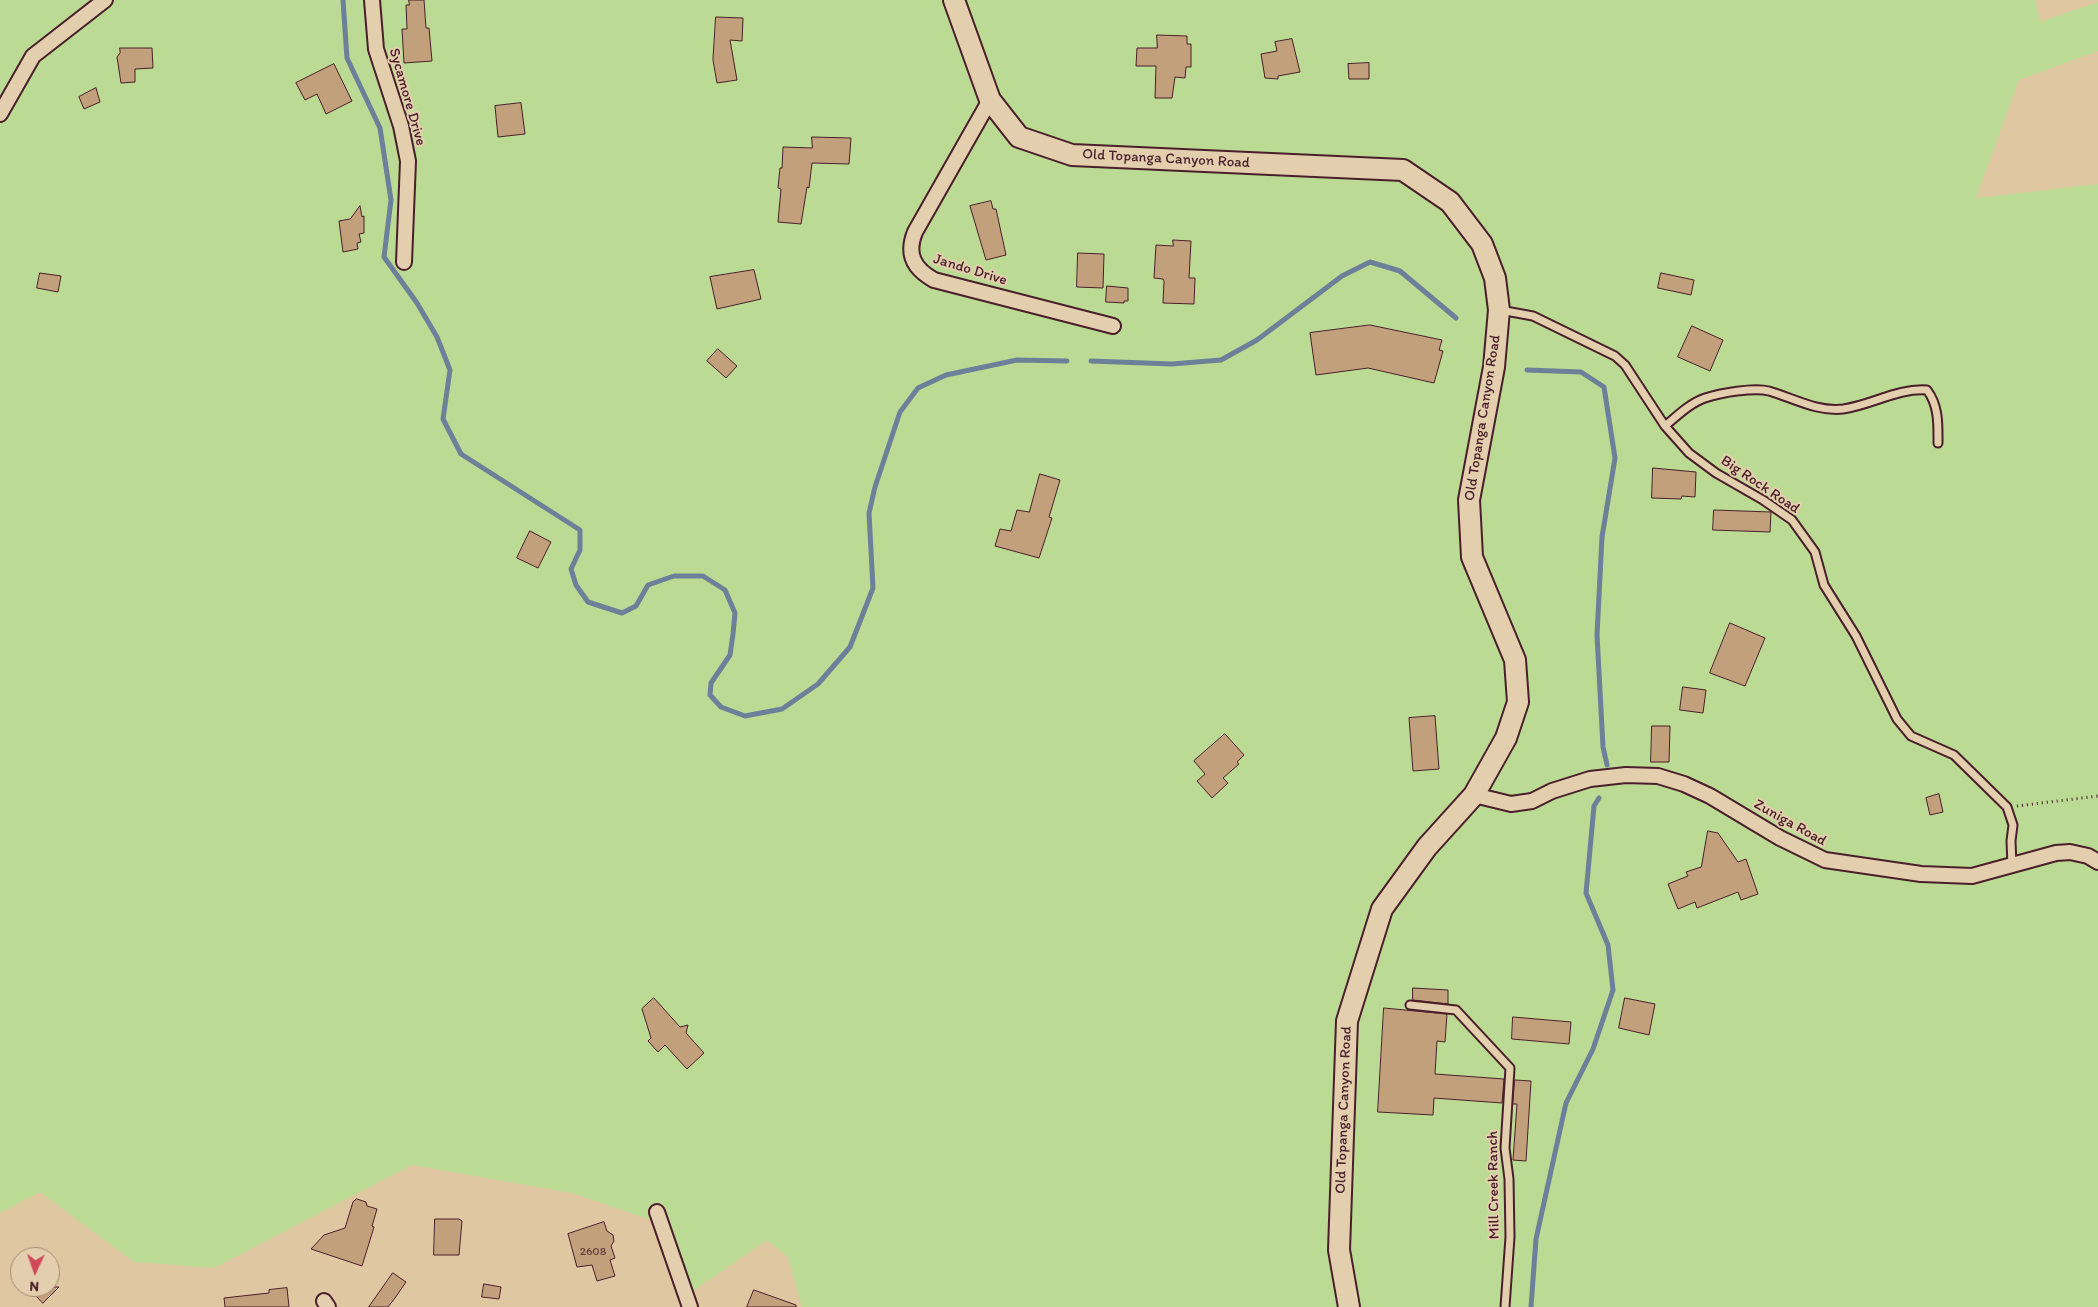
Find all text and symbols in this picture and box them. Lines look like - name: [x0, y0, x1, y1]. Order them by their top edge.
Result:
- street label: Sycamore Drive: [384, 46, 430, 148]
- street label: Old Topanga Canyon Road: [1082, 146, 1250, 172]
- street label: Jando Drive: [931, 250, 1009, 290]
- street label: Old Topanga Canyon Road: [1461, 334, 1505, 502]
- street label: Big Rock Road: [1717, 452, 1803, 518]
- street label: Zuniga Road: [1751, 796, 1829, 850]
- street label: Old Topanga Canyon Road: [1332, 1026, 1356, 1194]
- street label: Mill Creek Ranch: [1484, 1131, 1504, 1239]
- house number: 2608: [580, 1245, 606, 1259]
- north arrow: [10, 1247, 60, 1297]
- text: N: [29, 1278, 39, 1295]

